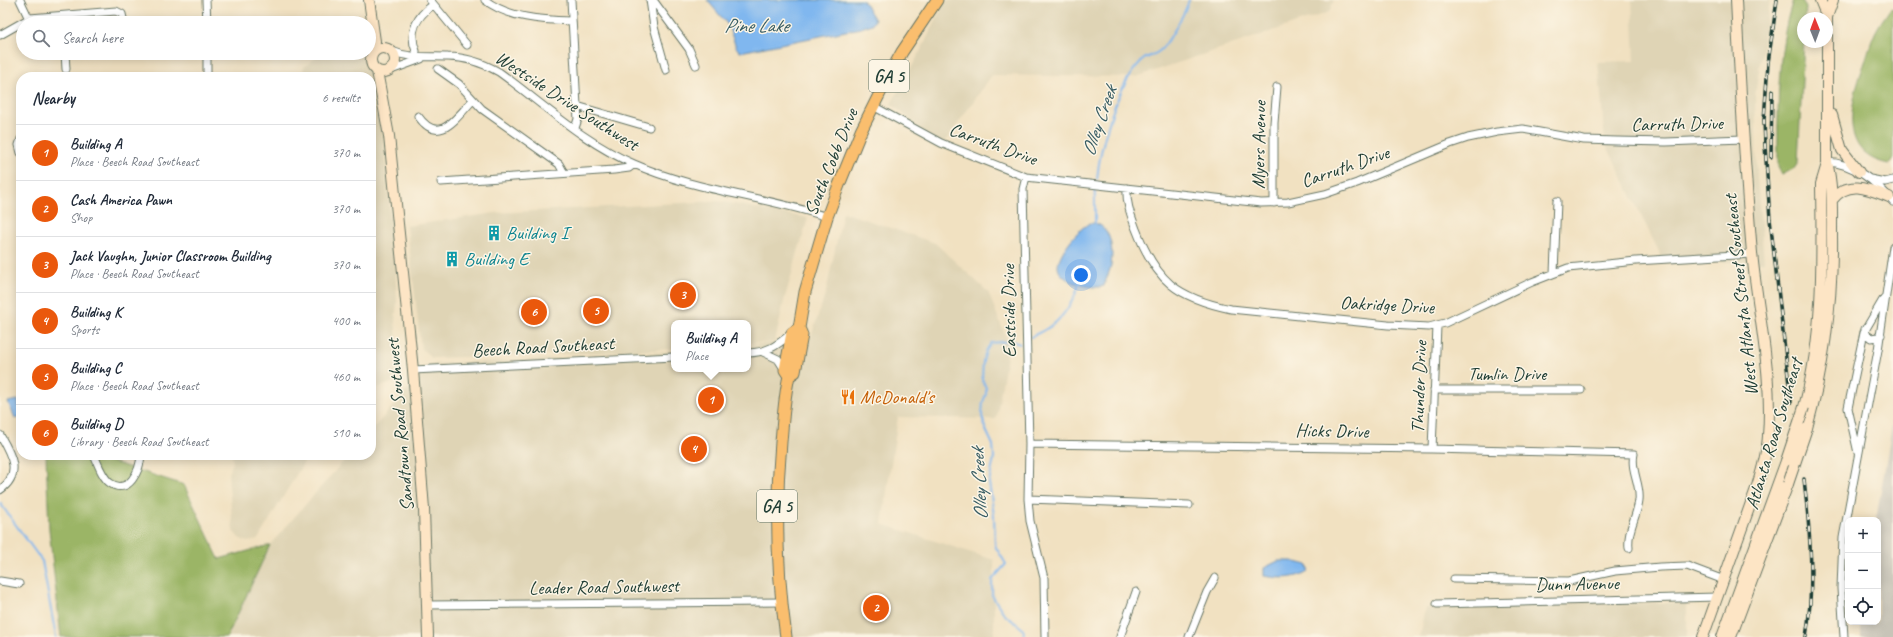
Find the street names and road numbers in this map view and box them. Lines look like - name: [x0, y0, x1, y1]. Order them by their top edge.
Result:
- street label: Westside Drive Southwest: [491, 46, 645, 157]
- road number: GA 5: [869, 60, 909, 92]
- street label: Myers Avenue: [1246, 99, 1272, 189]
- street label: South Cobb Drive: [799, 103, 864, 219]
- street label: Carruth Drive: [1631, 111, 1725, 137]
- street label: Carruth Drive: [946, 117, 1042, 172]
- street label: Carruth Drive: [1298, 140, 1394, 193]
- street label: West Atlanta Street Southeast: [1718, 191, 1764, 397]
- street label: Eastside Drive: [996, 262, 1022, 358]
- street label: Oakridge Drive: [1339, 291, 1436, 320]
- street label: Beech Road Southeast: [471, 331, 616, 363]
- street label: Sandtown Road Southwest: [380, 336, 419, 512]
- street label: Thunder Drive: [1405, 339, 1433, 434]
- street label: Atlanta Road Southeast: [1740, 353, 1809, 512]
- street label: Tumlin Drive: [1468, 362, 1548, 386]
- street label: Hicks Drive: [1295, 418, 1371, 444]
- road number: GA 5: [757, 490, 797, 522]
- street label: Dunn Avenue: [1535, 571, 1621, 597]
- street label: Leader Road Southwest: [529, 574, 681, 600]

